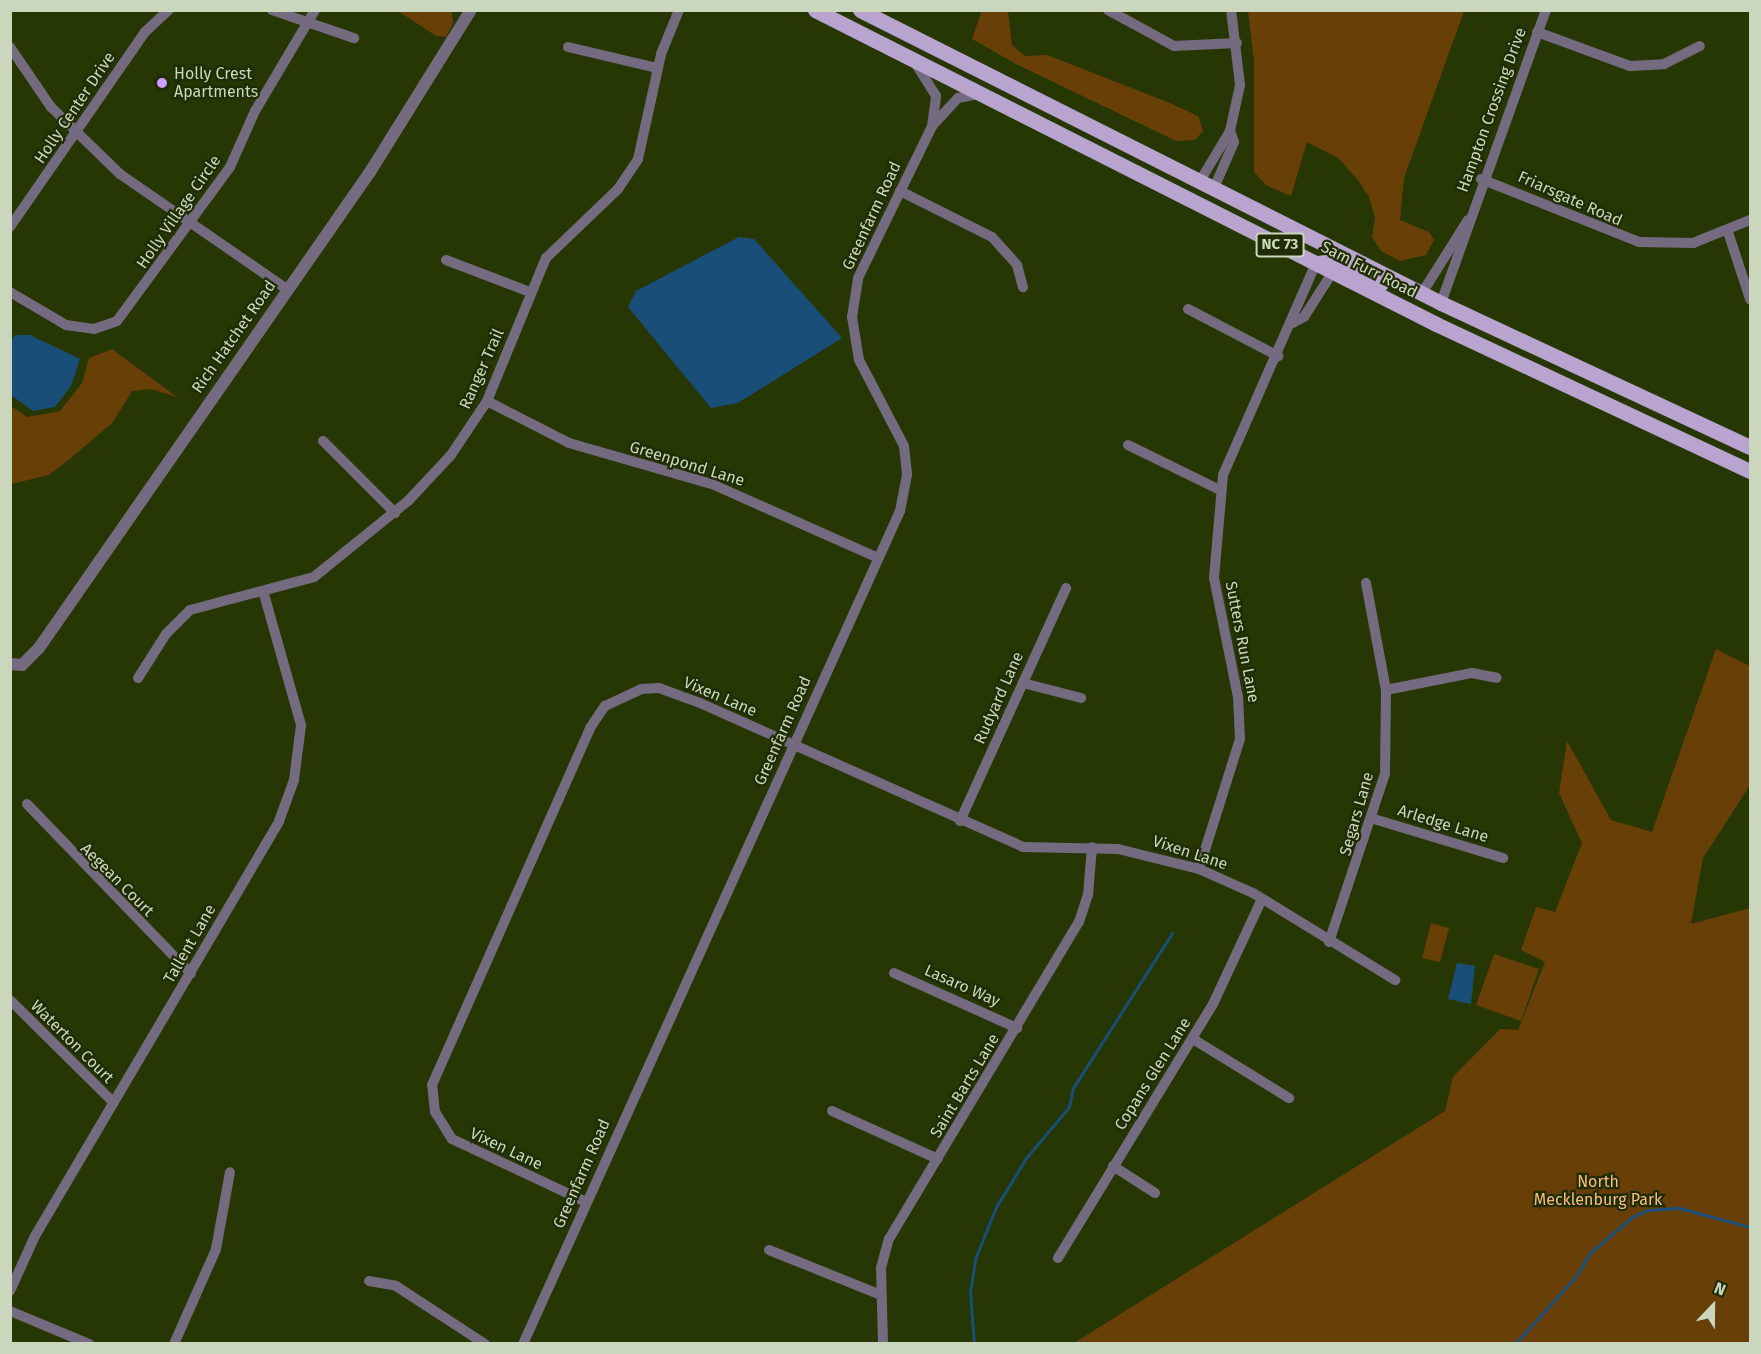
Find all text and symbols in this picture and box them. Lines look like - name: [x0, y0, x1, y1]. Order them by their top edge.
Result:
- street label: Hampton Crossing Drive: [1453, 25, 1531, 195]
- street label: Holly Center Drive: [31, 49, 119, 167]
- place label: Holly Crest Apartments: [174, 64, 258, 102]
- marker: Holly Crest Apartments: [155, 76, 169, 90]
- street label: Holly Village Circle: [133, 152, 225, 272]
- street label: Greenfarm Road: [839, 159, 905, 273]
- street label: Friarsgate Road: [1515, 167, 1625, 231]
- road number: NC 73: [1254, 233, 1306, 257]
- street label: Sam Furr Road: [1318, 238, 1420, 302]
- street label: Rich Hatchet Road: [188, 277, 280, 397]
- street label: Ranger Trail: [456, 326, 508, 412]
- street label: Greenpond Lane: [627, 437, 747, 491]
- street label: Sutters Run Lane: [1221, 580, 1263, 704]
- street label: Rudyard Lane: [970, 649, 1028, 747]
- street label: Vixen Lane: [680, 673, 760, 721]
- street label: Greenfarm Road: [750, 673, 816, 789]
- street label: Segars Lane: [1336, 770, 1378, 858]
- street label: Arledge Lane: [1395, 801, 1491, 847]
- street label: Vixen Lane: [1150, 832, 1230, 874]
- street label: Aegean Court: [76, 839, 158, 921]
- street label: Tallent Lane: [160, 901, 220, 987]
- street label: Lasaro Way: [921, 961, 1003, 1011]
- street label: Waterton Court: [26, 996, 118, 1088]
- street label: Copans Glen Lane: [1111, 1014, 1195, 1134]
- street label: Saint Barts Lane: [926, 1030, 1004, 1142]
- street label: Greenfarm Road: [549, 1116, 615, 1232]
- street label: Vixen Lane: [467, 1124, 545, 1174]
- park label: North Mecklenburg Park: [1534, 1172, 1662, 1210]
- north arrow: [1683, 1276, 1743, 1336]
- text: N: [1711, 1278, 1728, 1300]

